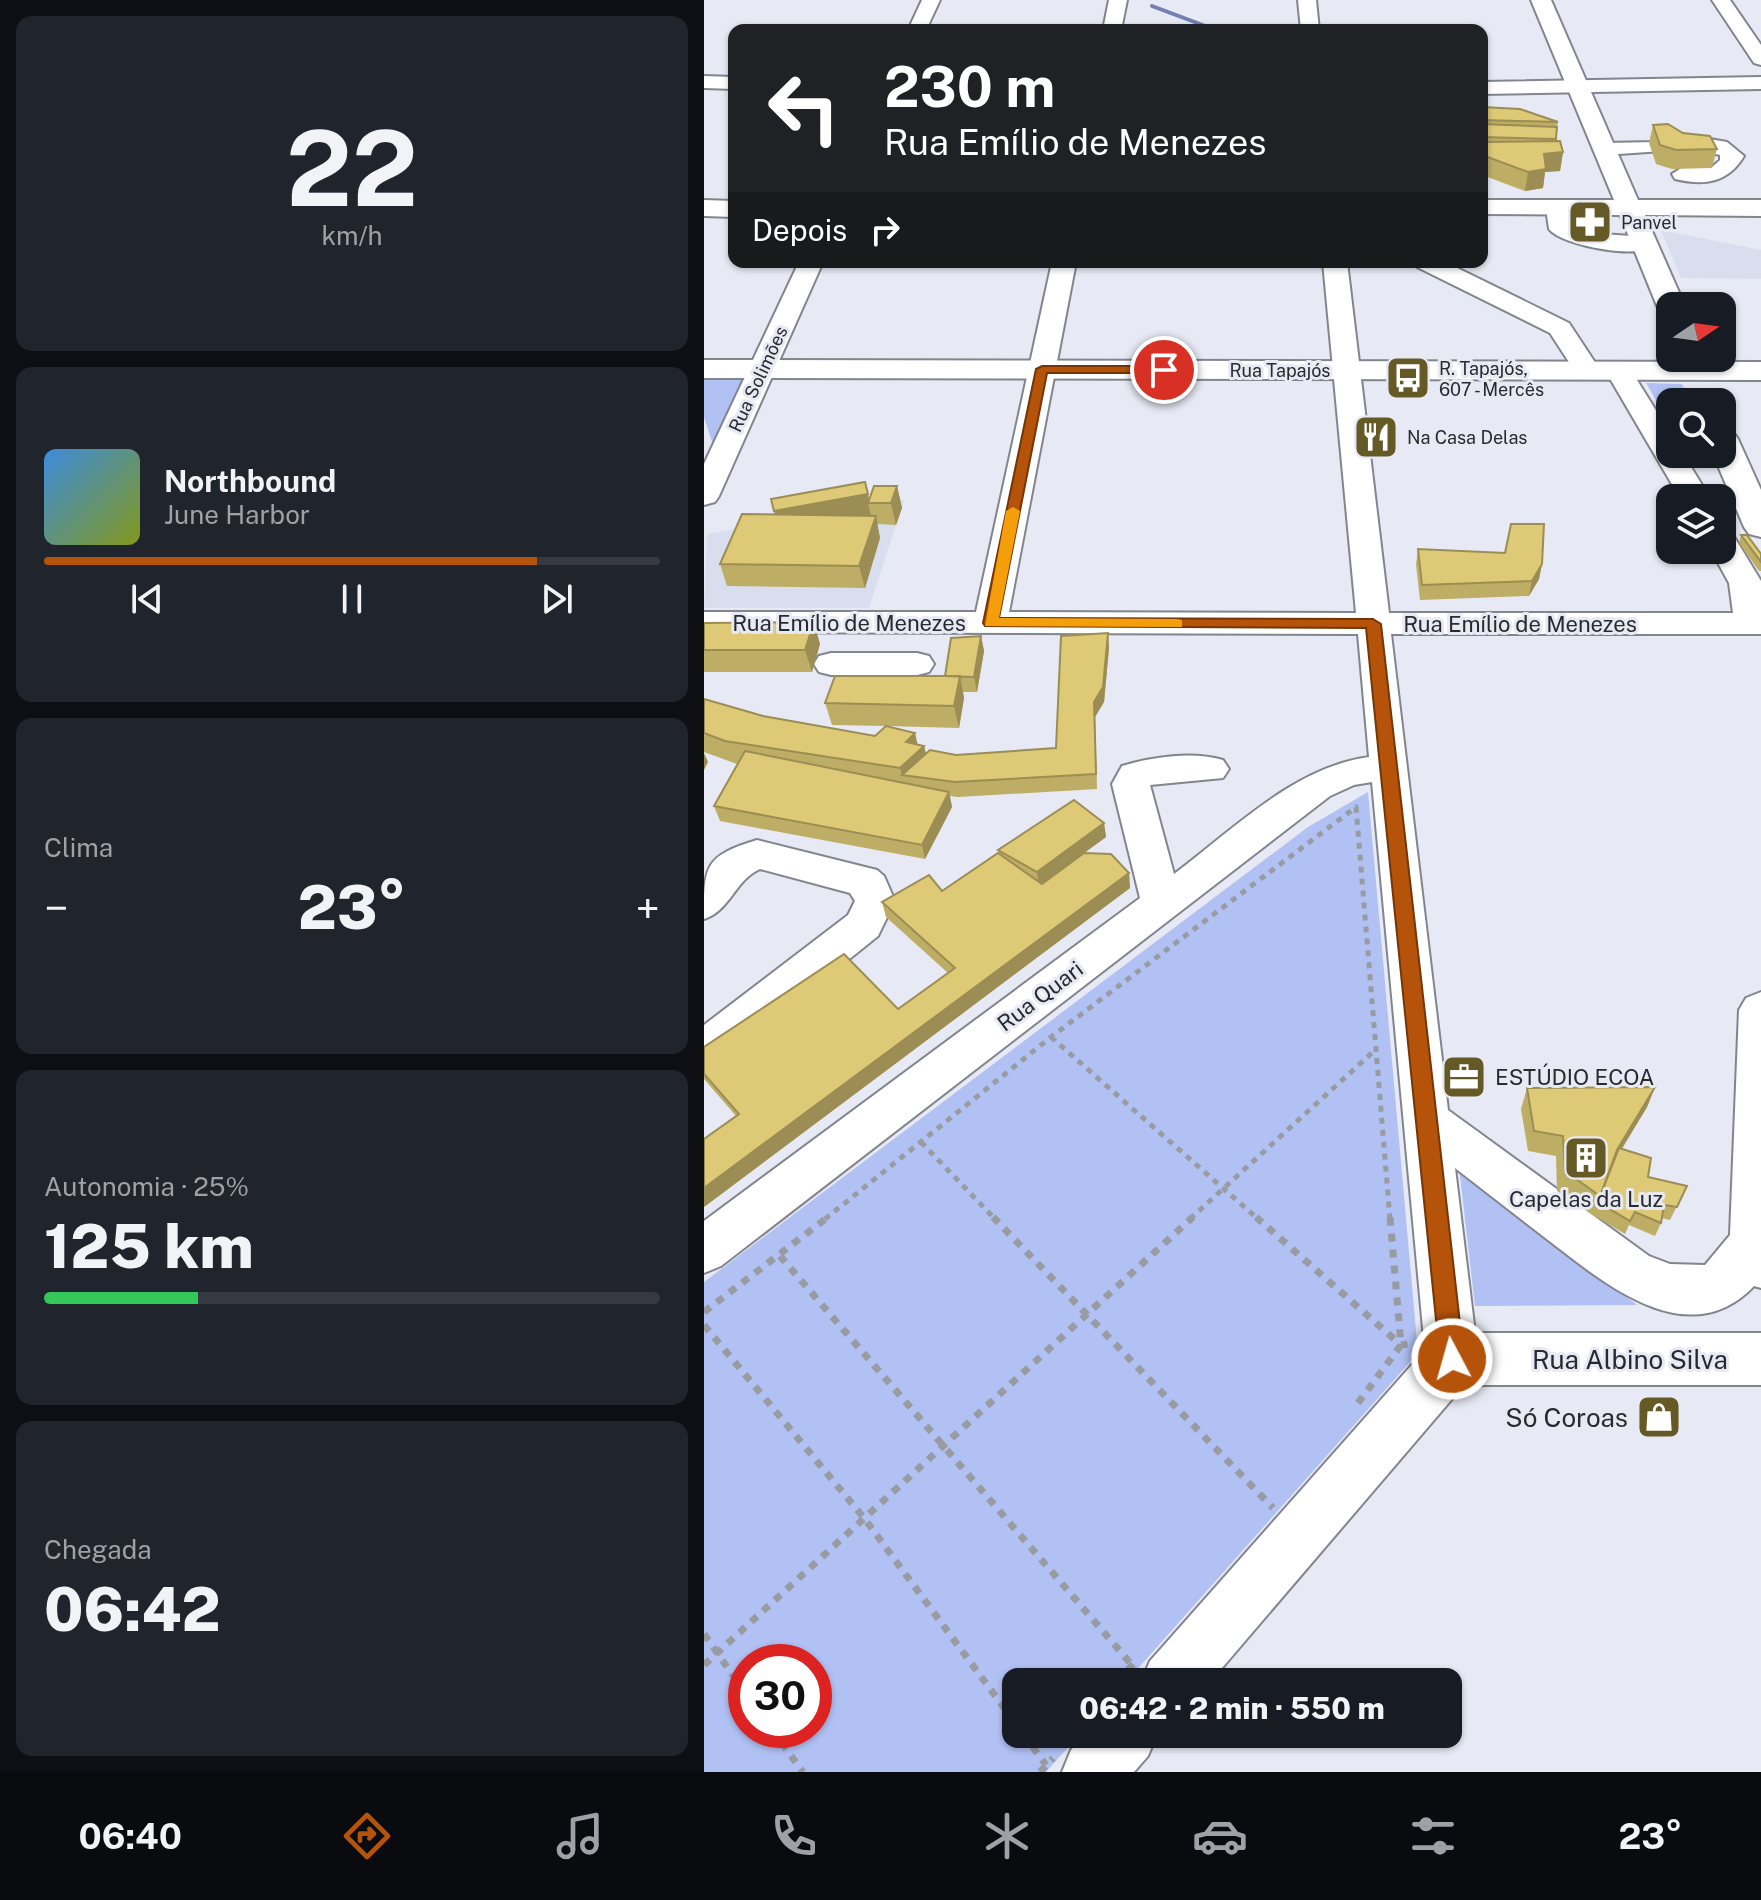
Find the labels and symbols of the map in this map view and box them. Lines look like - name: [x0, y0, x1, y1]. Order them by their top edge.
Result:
- pharmacy icon: Panvel: [1566, 198, 1614, 246]
- place label: Panvel: [1621, 212, 1677, 233]
- north arrow: [1656, 292, 1736, 372]
- street label: Rua Solimões: [724, 323, 792, 435]
- pin: [1130, 336, 1198, 404]
- bus stop icon: R. Tapajós, 607 - Mercês: [1384, 354, 1432, 402]
- place label: R. Tapajós, 607 - Mercês: [1439, 358, 1544, 400]
- street label: Rua Tapajós: [1230, 360, 1330, 381]
- restaurant icon: Na Casa Delas: [1352, 413, 1400, 461]
- place label: Na Casa Delas: [1407, 427, 1527, 448]
- street label: Rua Emílio de Menezes: [732, 610, 966, 636]
- street label: Rua Emílio de Menezes: [1403, 611, 1637, 637]
- street label: Rua Quari: [992, 955, 1088, 1037]
- office icon: ESTÚDIO ECOA: [1440, 1053, 1488, 1101]
- place label: ESTÚDIO ECOA: [1495, 1063, 1654, 1090]
- building icon: Capelas da Luz: [1562, 1134, 1610, 1182]
- place label: Capelas da Luz: [1509, 1186, 1663, 1212]
- position arrow: [1410, 1317, 1494, 1401]
- street label: Rua Albino Silva: [1532, 1344, 1728, 1375]
- shop icon: Só Coroas: [1635, 1393, 1683, 1441]
- place label: Só Coroas: [1505, 1402, 1628, 1433]
- speed limit sign: 30: [728, 1644, 832, 1748]

